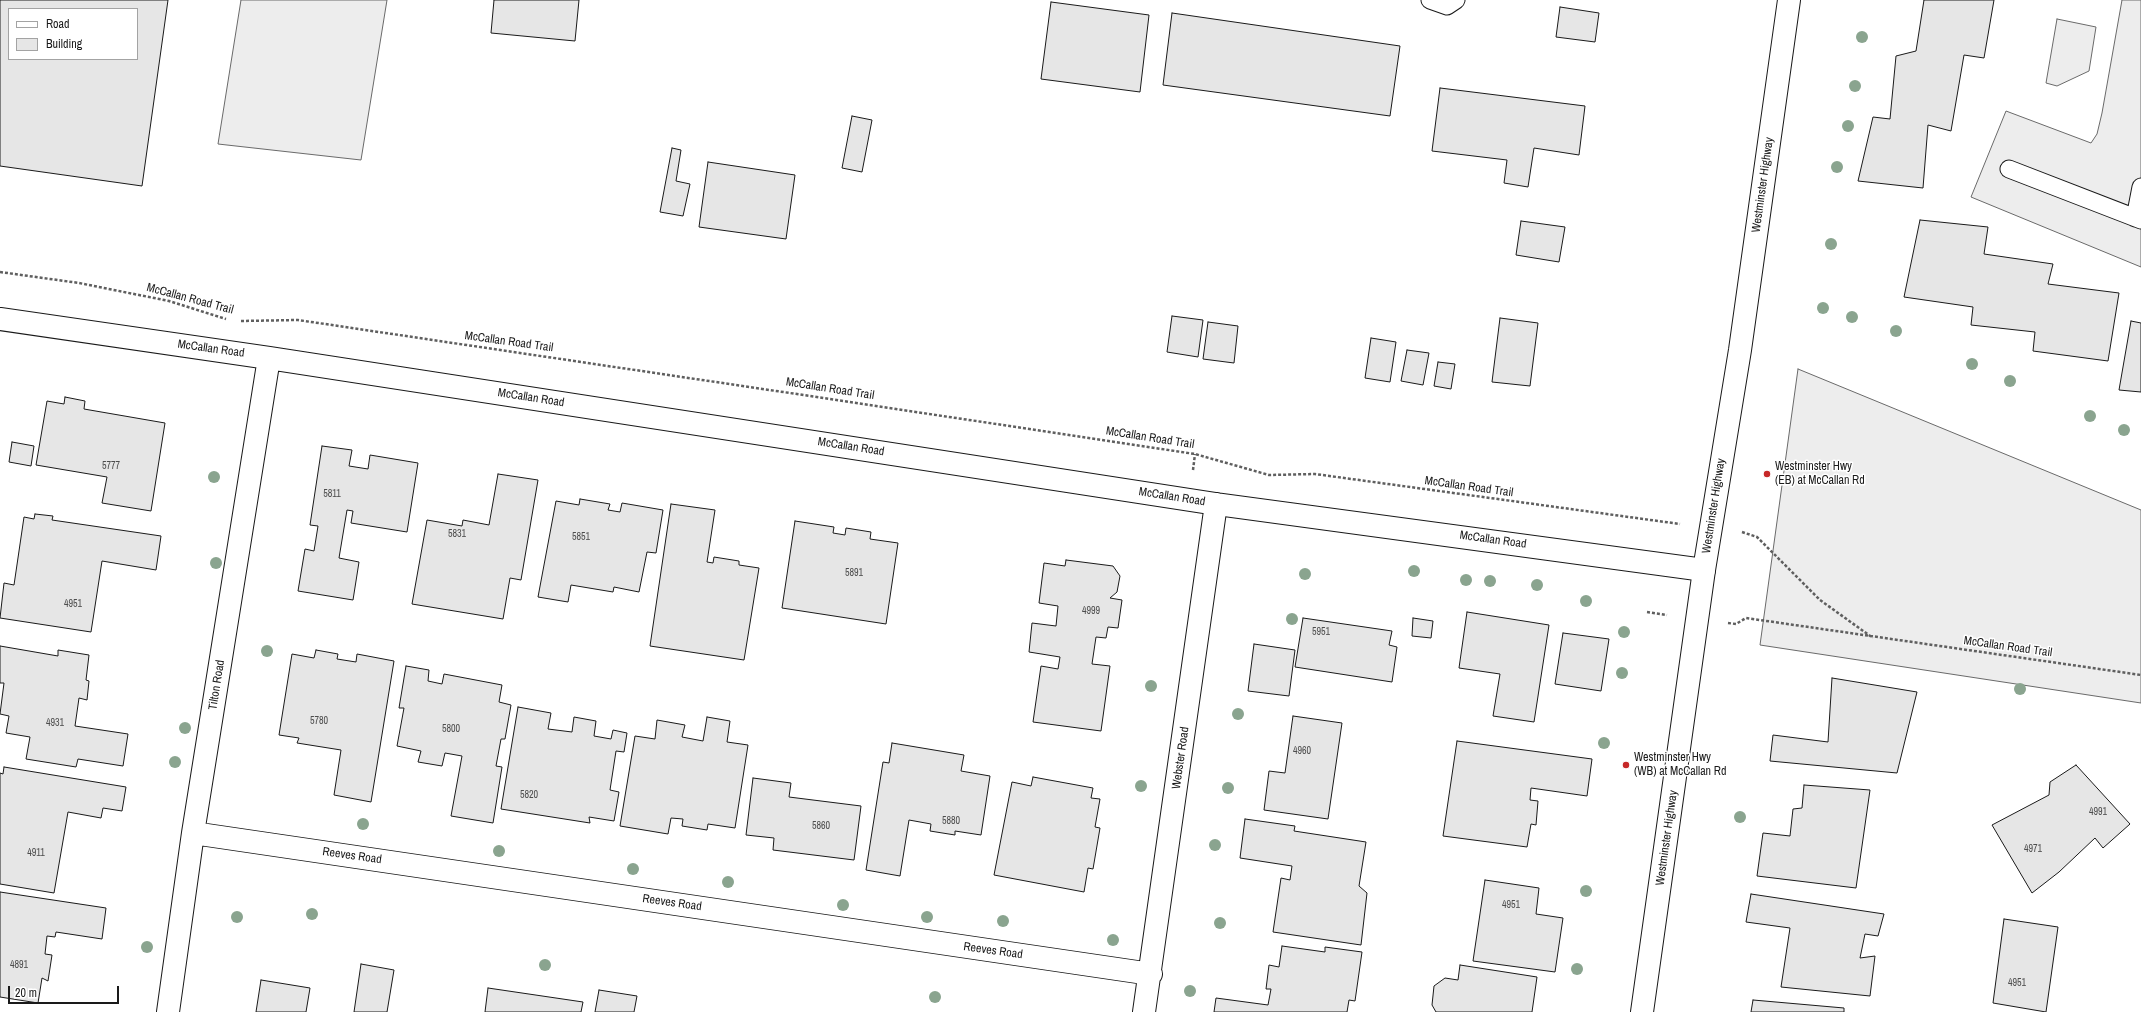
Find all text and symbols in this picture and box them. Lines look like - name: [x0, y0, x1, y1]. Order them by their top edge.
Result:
- legend: [8, 8, 138, 60]
- text: Road: [46, 16, 70, 32]
- text: Building: [46, 36, 82, 52]
- street label: Westminster Highway: [1749, 136, 1777, 234]
- street label: McCallan Road Trail: [145, 280, 235, 318]
- street label: McCallan Road Trail: [464, 329, 554, 355]
- street label: McCallan Road: [177, 337, 245, 361]
- street label: McCallan Road Trail: [785, 375, 875, 403]
- street label: McCallan Road: [497, 386, 565, 410]
- street label: McCallan Road Trail: [1105, 424, 1195, 452]
- street label: McCallan Road: [817, 435, 885, 459]
- street label: Westminster Highway: [1699, 457, 1729, 555]
- house number: 5777: [102, 460, 120, 472]
- place label: Westminster Hwy (EB) at McCallan Rd: [1775, 460, 1865, 488]
- marker: Westminster Hwy (EB) at McCallan Rd: [1762, 469, 1772, 479]
- street label: McCallan Road Trail: [1424, 474, 1514, 500]
- street label: McCallan Road: [1138, 485, 1206, 509]
- house number: 5811: [323, 488, 341, 500]
- house number: 5831: [448, 528, 466, 540]
- street label: McCallan Road: [1459, 528, 1527, 552]
- house number: 5851: [572, 531, 590, 543]
- house number: 5891: [845, 567, 863, 579]
- house number: 4951: [64, 598, 82, 610]
- house number: 4999: [1082, 605, 1100, 617]
- house number: 5951: [1312, 626, 1330, 638]
- street label: McCallan Road Trail: [1963, 634, 2053, 660]
- street label: Tilton Road: [206, 659, 228, 711]
- house number: 5780: [310, 715, 328, 727]
- house number: 4931: [46, 717, 64, 729]
- house number: 5800: [442, 723, 460, 735]
- street label: Webster Road: [1170, 726, 1192, 790]
- house number: 4960: [1293, 745, 1311, 757]
- place label: Westminster Hwy (WB) at McCallan Rd: [1634, 751, 1726, 779]
- marker: Westminster Hwy (WB) at McCallan Rd: [1621, 760, 1631, 770]
- house number: 5820: [520, 789, 538, 801]
- street label: Westminster Highway: [1653, 789, 1681, 887]
- house number: 4991: [2089, 806, 2107, 818]
- house number: 5880: [942, 815, 960, 827]
- house number: 5860: [812, 820, 830, 832]
- house number: 4971: [2024, 843, 2042, 855]
- street label: Reeves Road: [321, 845, 383, 867]
- house number: 4911: [27, 847, 45, 859]
- street label: Reeves Road: [641, 892, 703, 914]
- house number: 4951: [1502, 899, 1520, 911]
- street label: Reeves Road: [962, 940, 1024, 962]
- house number: 4891: [10, 959, 28, 971]
- house number: 4951: [2008, 977, 2026, 989]
- scale bar: [10, 978, 121, 1004]
- text: 20 m: [15, 985, 37, 1001]

